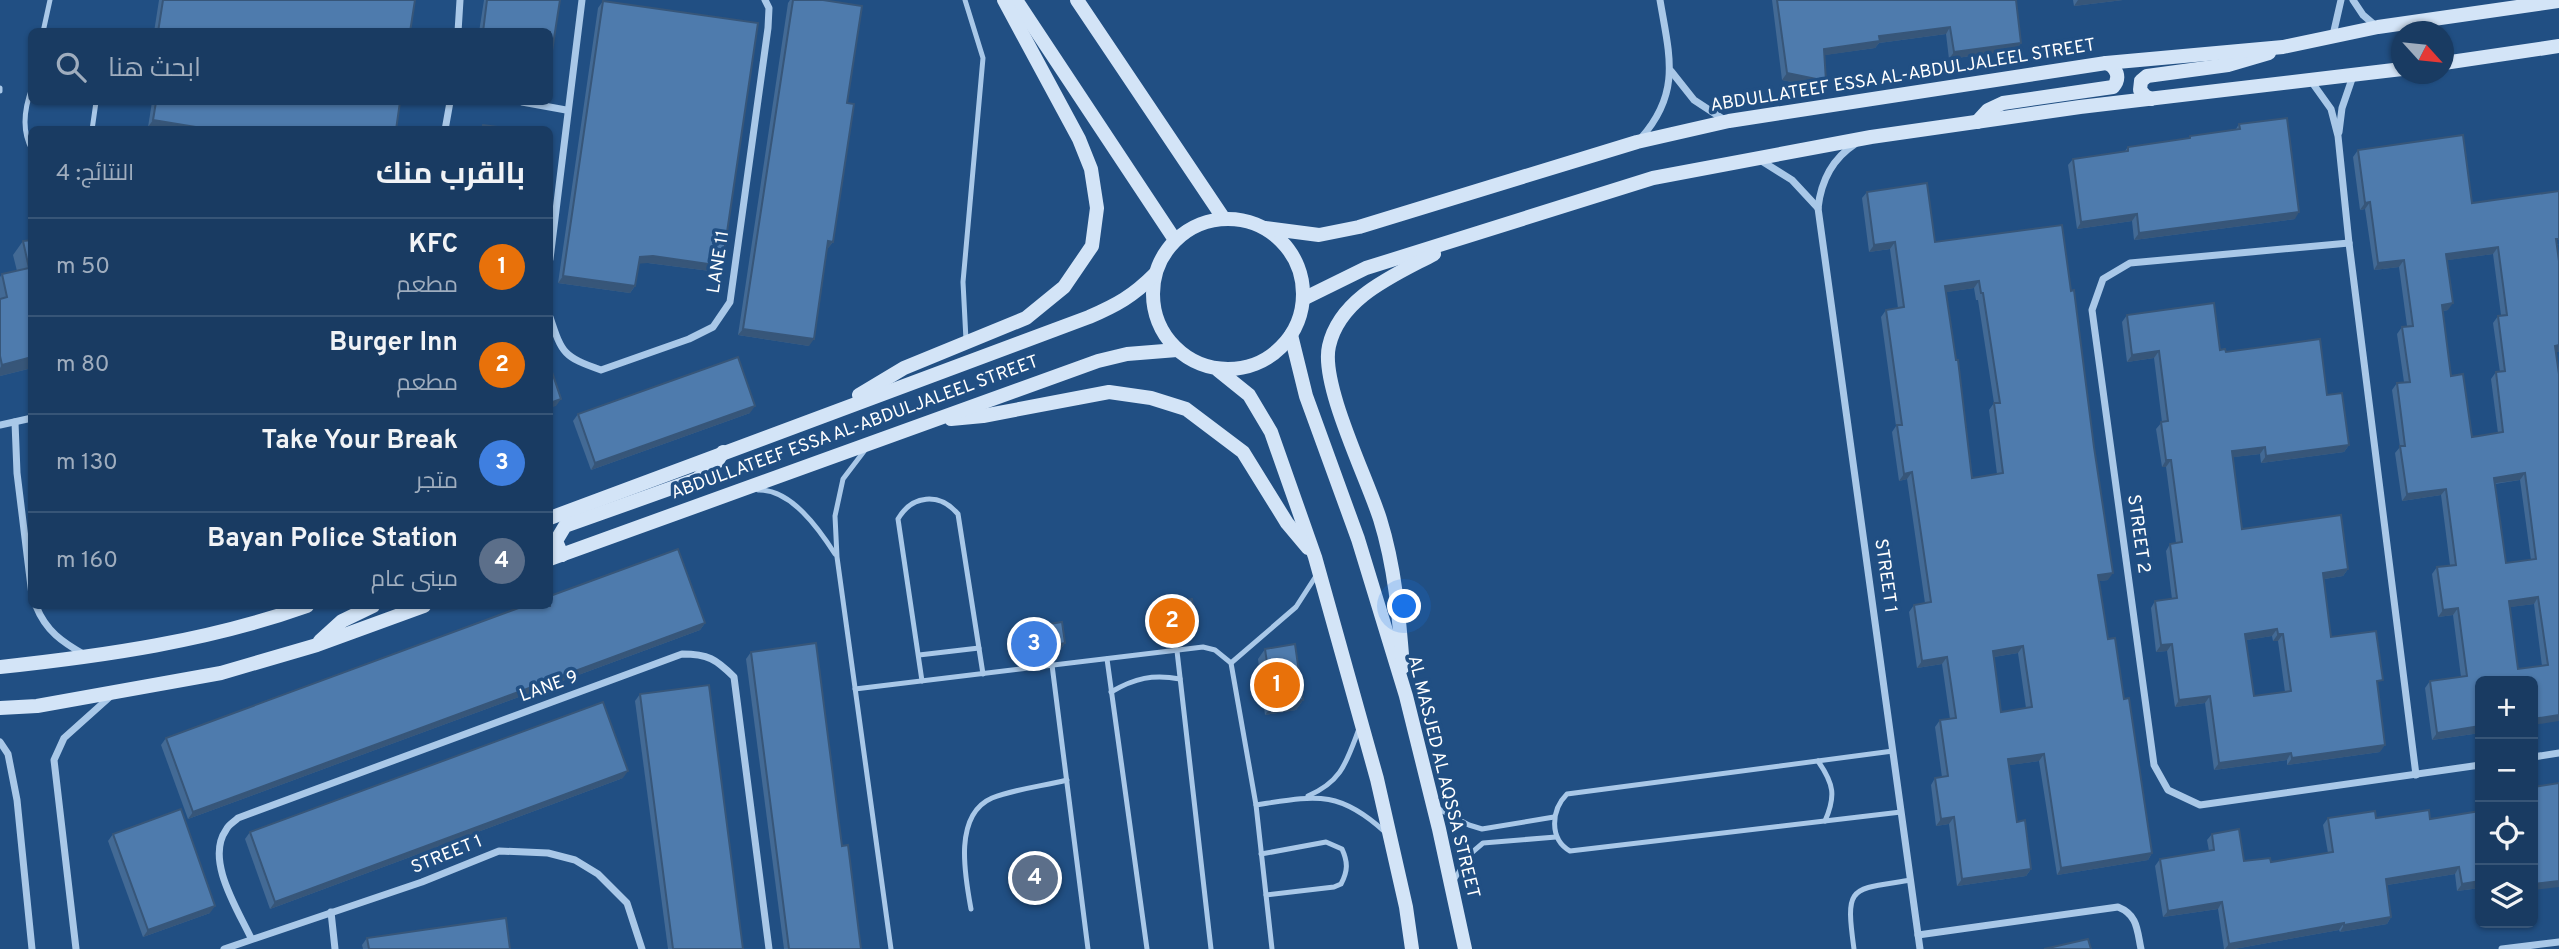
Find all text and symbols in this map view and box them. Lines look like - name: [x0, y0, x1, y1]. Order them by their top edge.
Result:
- north arrow: [2391, 21, 2454, 84]
- search box: [28, 28, 553, 105]
- street label: ABDULLATEEF ESSA AL-ABDULJALEEL STREET: [1709, 34, 2097, 118]
- icon: search: [52, 48, 90, 86]
- text: ابحث هنا: [108, 53, 201, 86]
- text: بالقرب منك: [376, 157, 525, 194]
- text: النتائج: 4: [56, 160, 134, 189]
- text: KFC: [409, 229, 458, 262]
- street label: LANE 11: [703, 229, 735, 295]
- text: 50 m: [56, 253, 110, 282]
- text: 1: [497, 253, 507, 282]
- text: مطعم: [396, 272, 458, 301]
- text: Burger Inn: [329, 327, 458, 360]
- text: 80 m: [56, 351, 109, 380]
- text: 2: [495, 351, 509, 380]
- street label: ABDULLATEEF ESSA AL-ABDULJALEEL STREET: [668, 351, 1042, 505]
- text: مطعم: [396, 370, 458, 399]
- text: Take Your Break: [261, 425, 458, 458]
- text: 130 m: [56, 449, 118, 478]
- text: 3: [495, 449, 509, 478]
- text: متجر: [416, 468, 458, 497]
- street label: STREET 2: [2121, 493, 2155, 575]
- text: Bayan Police Station: [207, 523, 458, 556]
- street label: STREET 1: [1868, 537, 1902, 615]
- text: 160 m: [56, 547, 118, 576]
- text: 4: [495, 547, 509, 576]
- text: مبنى عام: [371, 566, 458, 595]
- your location: [1387, 589, 1421, 623]
- pin: 2: [1149, 595, 1195, 647]
- pin: 3: [1011, 618, 1057, 670]
- street label: AL MASJED AL AQSSA STREET: [1402, 653, 1484, 901]
- pin: 1: [1254, 659, 1300, 711]
- street label: LANE 9: [517, 666, 581, 708]
- map controls: [2475, 676, 2538, 928]
- button: +: [2475, 676, 2538, 739]
- button: −: [2475, 739, 2538, 802]
- button: locate: [2475, 802, 2538, 865]
- street label: STREET 1: [408, 830, 486, 880]
- pin: 4: [1012, 852, 1058, 904]
- button: layers: [2475, 865, 2538, 928]

